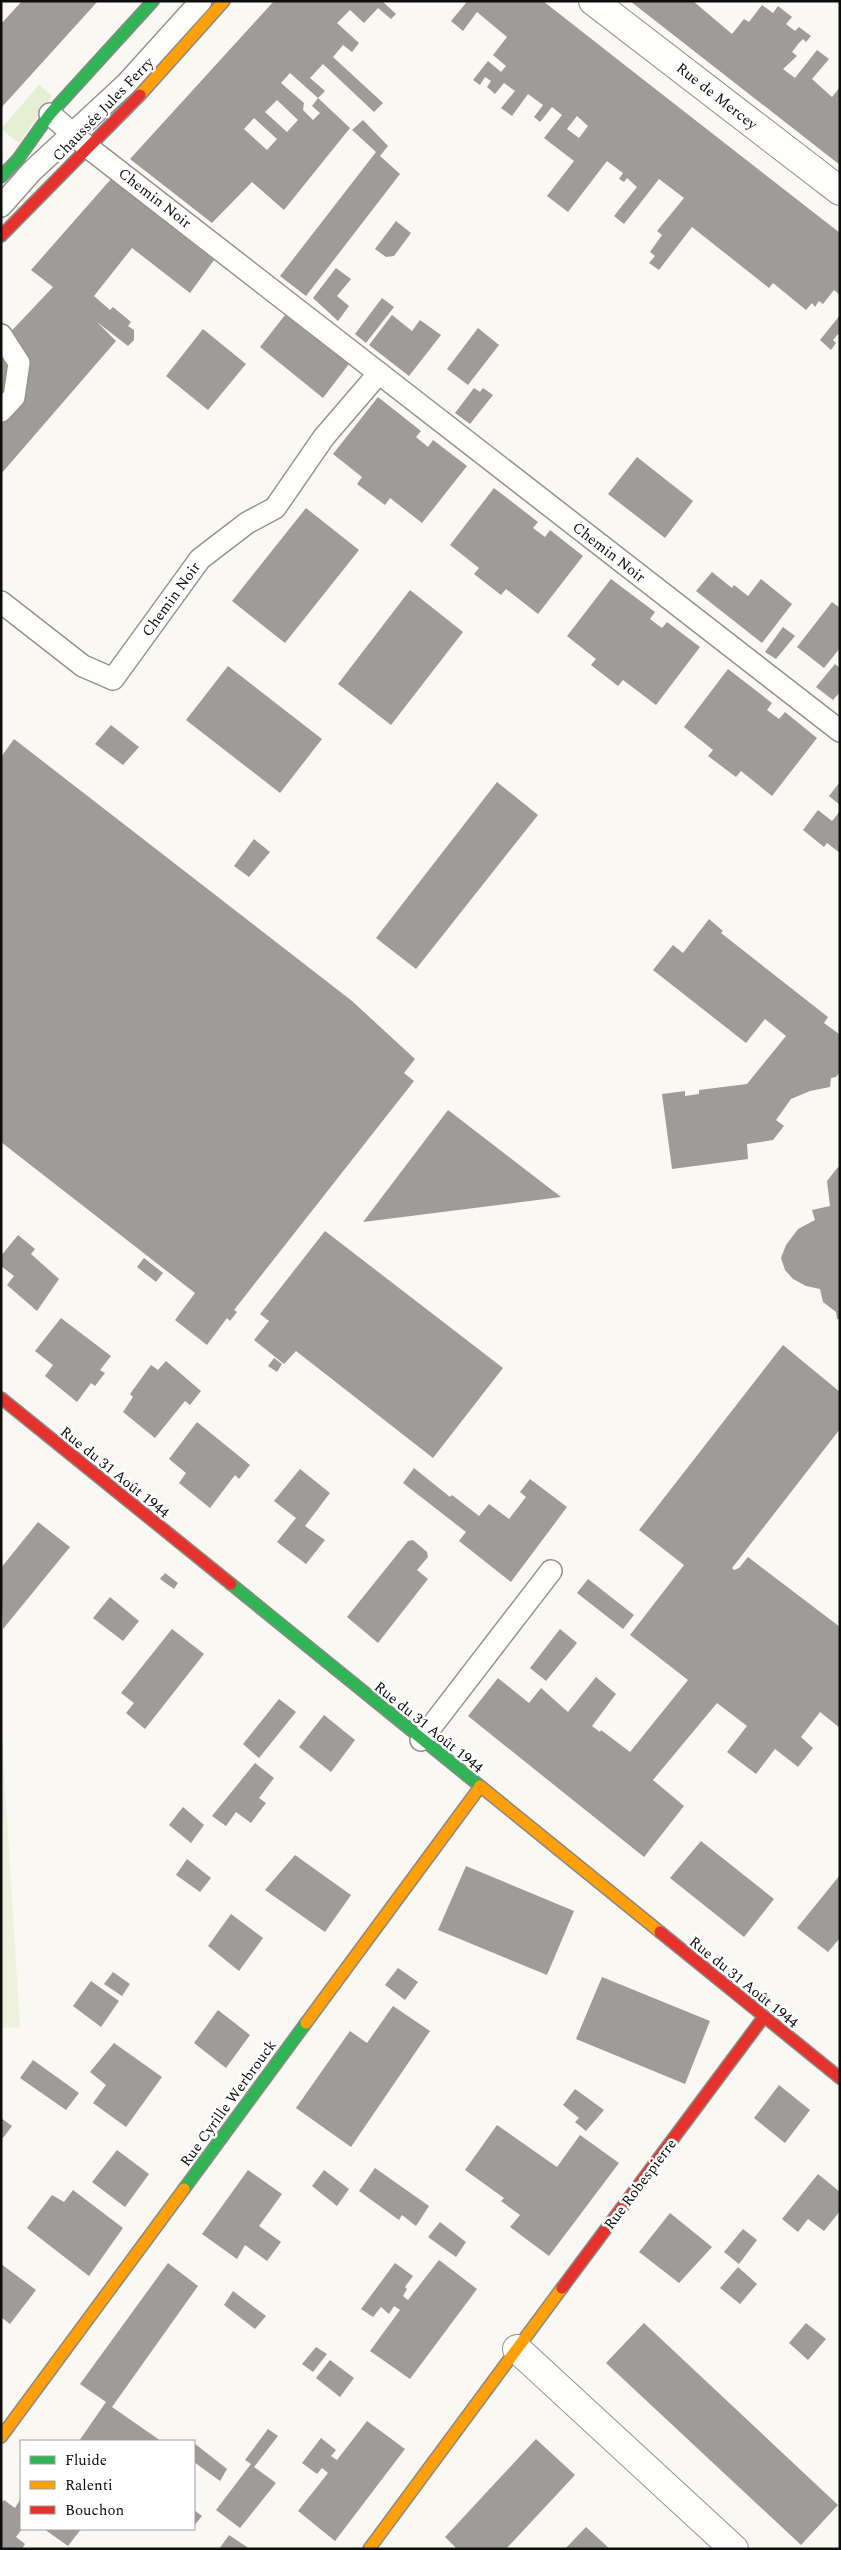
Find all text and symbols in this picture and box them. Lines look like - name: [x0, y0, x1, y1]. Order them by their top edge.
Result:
- street label: Chaussée Jules Ferry: [47, 51, 160, 167]
- street label: Rue de Mercey: [671, 57, 763, 136]
- street label: Chemin Noir: [113, 162, 196, 234]
- street label: Chemin Noir: [567, 516, 650, 588]
- street label: Chemin Noir: [136, 557, 206, 641]
- street label: Rue du 31 Août 1944: [55, 1421, 175, 1524]
- street label: Rue du 31 Août 1944: [369, 1676, 489, 1779]
- street label: Rue du 31 Août 1944: [684, 1931, 804, 2034]
- street label: Rue Cyrille Werbrouck: [174, 2035, 282, 2172]
- street label: Rue Robespierre: [598, 2134, 682, 2235]
- legend: [20, 2440, 195, 2530]
- text: Fluide: [65, 2449, 107, 2472]
- text: Ralenti: [65, 2474, 113, 2497]
- text: Bouchon: [65, 2499, 125, 2522]

